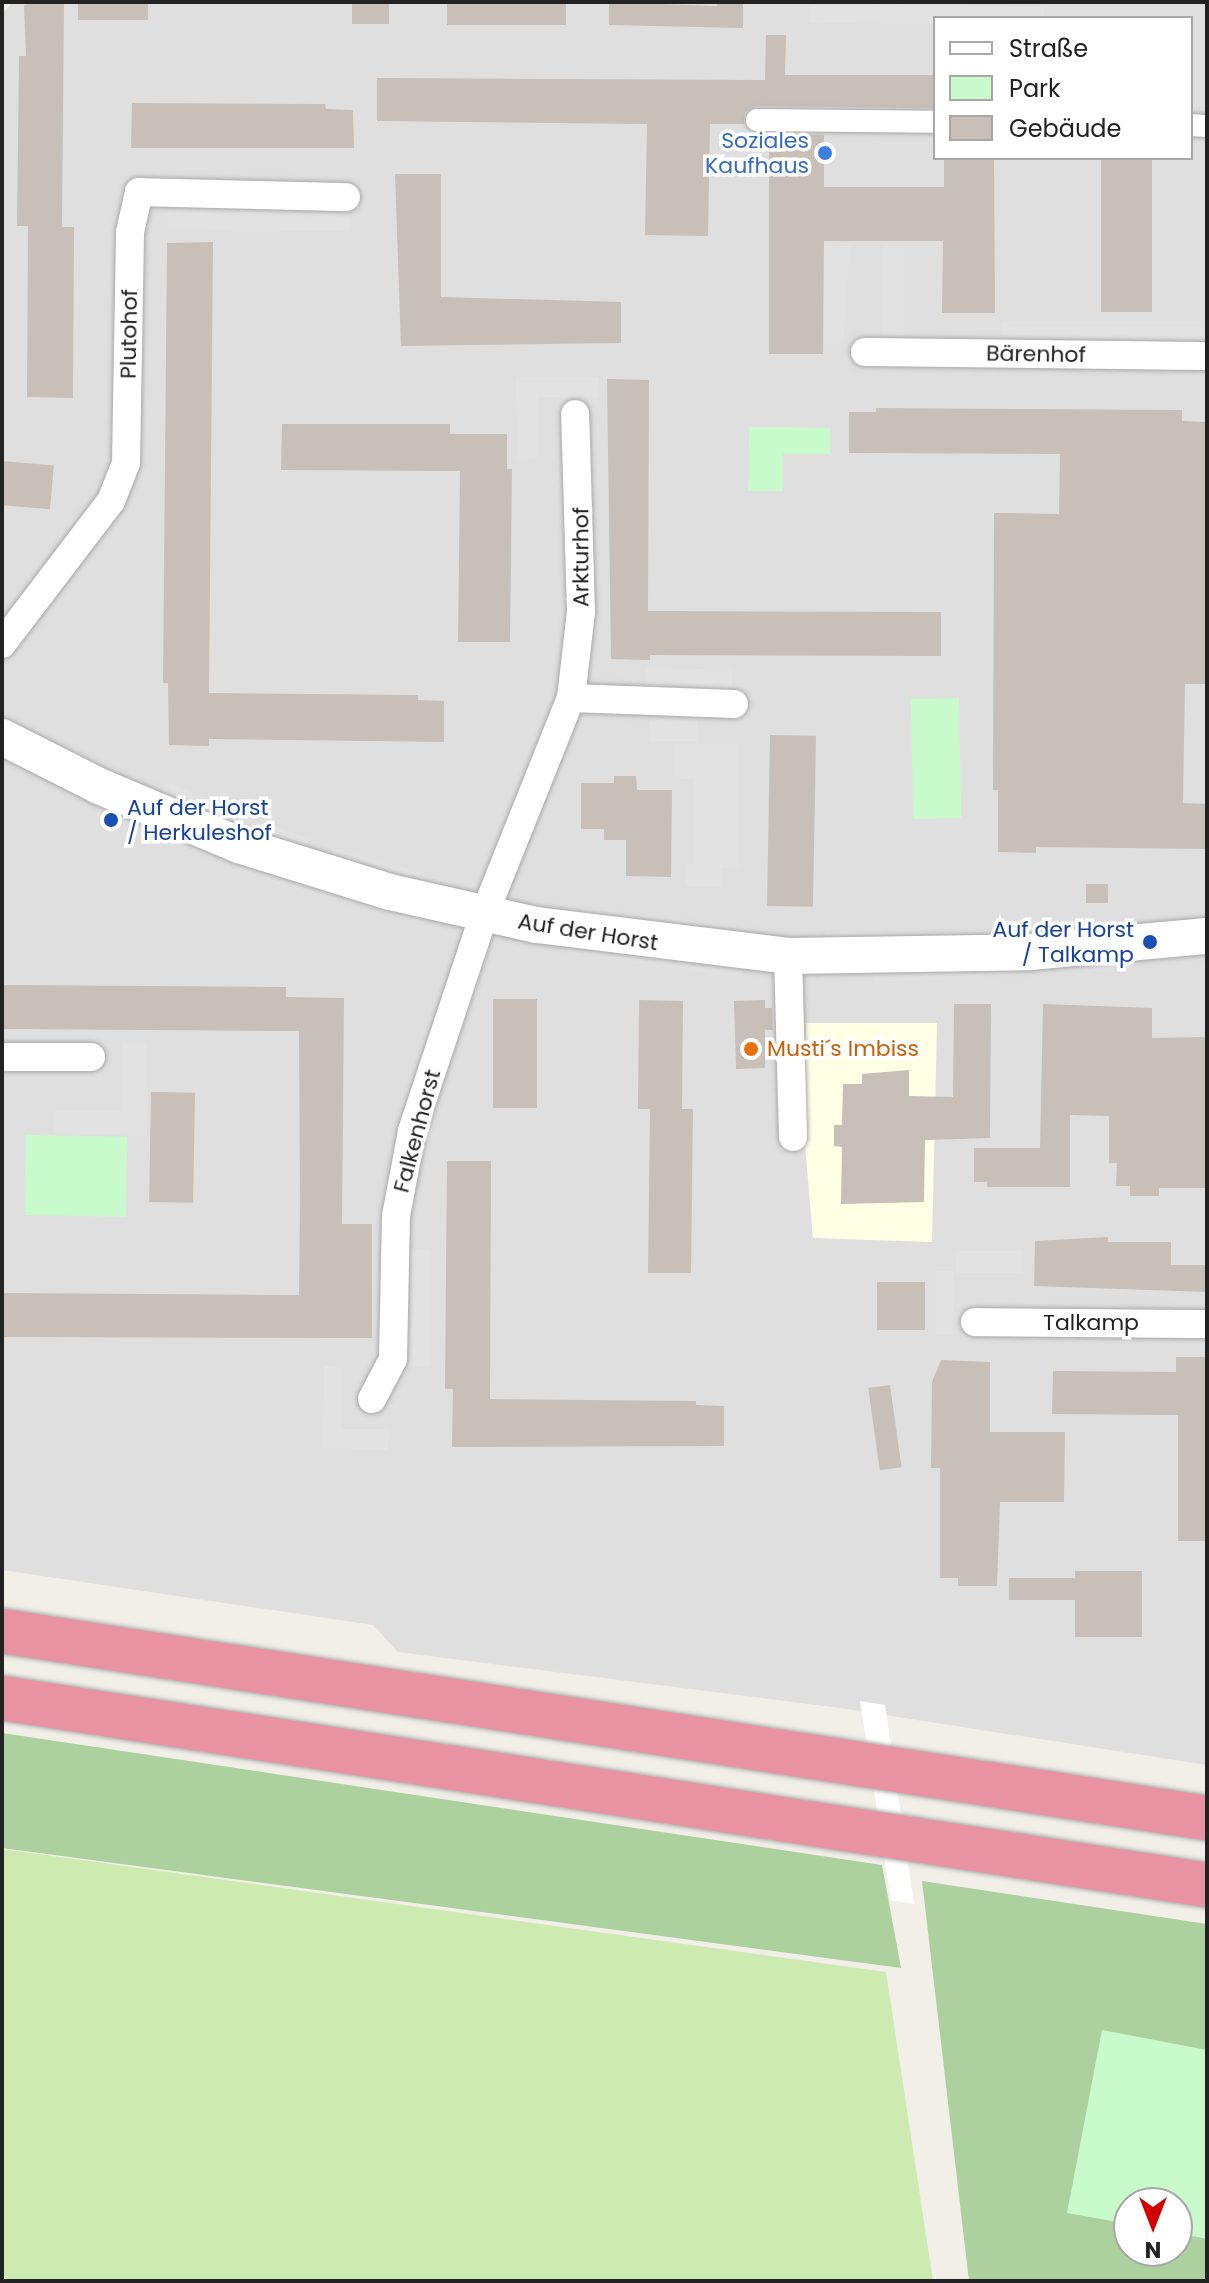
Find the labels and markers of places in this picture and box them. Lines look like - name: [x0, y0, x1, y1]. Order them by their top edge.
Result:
- place label: Soziales Kaufhaus: [705, 127, 809, 178]
- marker: Soziales Kaufhaus: [816, 144, 834, 162]
- place label: Auf der Horst / Herkuleshof: [127, 794, 272, 846]
- marker: Auf der Horst / Herkuleshof: [102, 811, 120, 829]
- place label: Auf der Horst / Talkamp: [992, 916, 1134, 968]
- marker: Auf der Horst / Talkamp: [1141, 933, 1159, 951]
- place label: Musti´s Imbiss: [767, 1036, 919, 1062]
- marker: Musti´s Imbiss: [742, 1040, 760, 1058]

